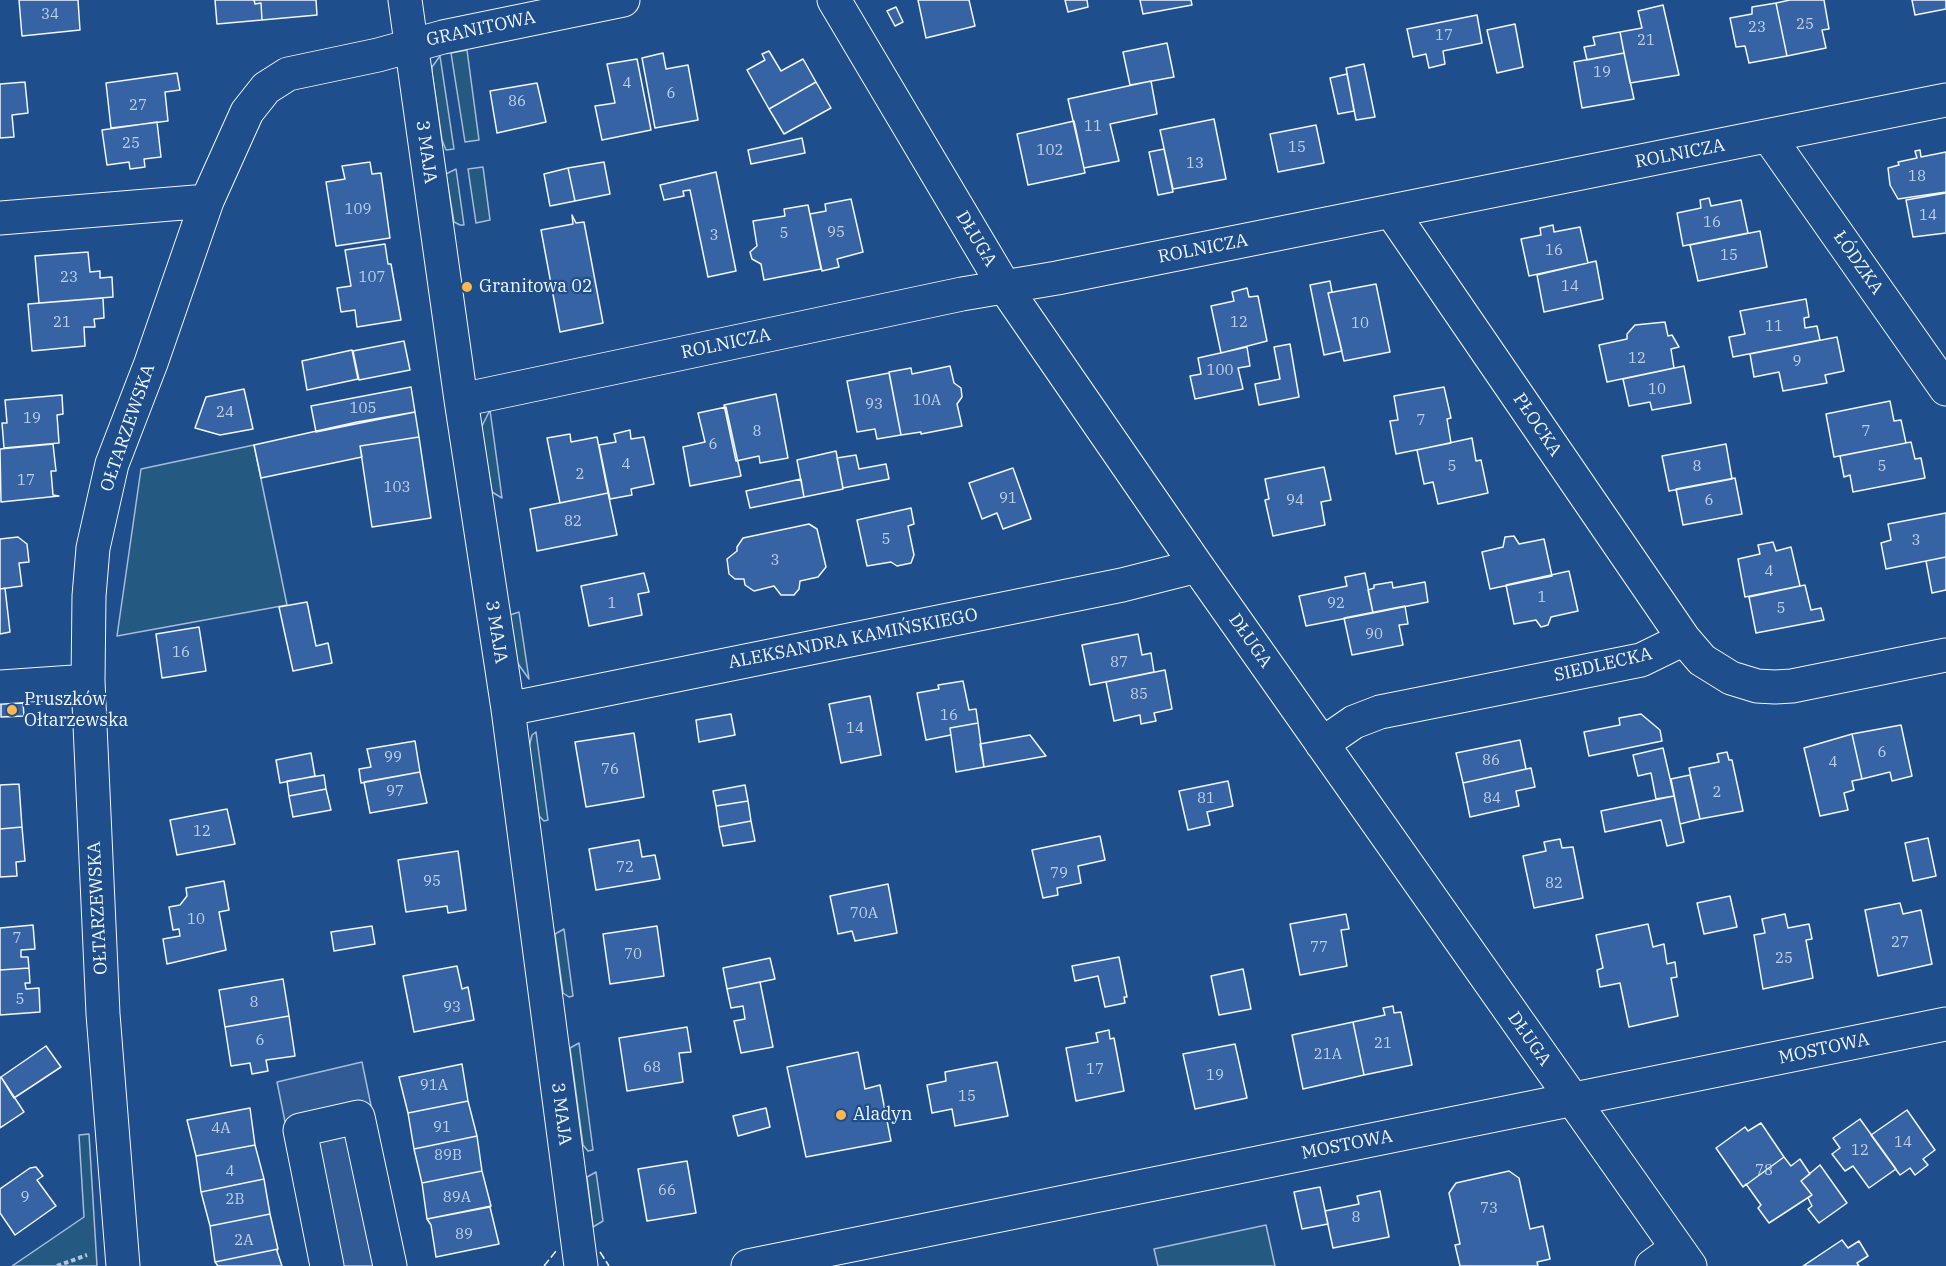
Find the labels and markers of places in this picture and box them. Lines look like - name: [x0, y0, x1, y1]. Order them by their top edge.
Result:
- place label: Granitowa 02: [479, 276, 593, 298]
- marker: Granitowa 02: [460, 280, 474, 294]
- place label: Pruszków Ołtarzewska: [24, 689, 128, 732]
- marker: Pruszków Ołtarzewska: [5, 703, 19, 717]
- place label: Aladyn: [853, 1104, 912, 1126]
- marker: Aladyn: [834, 1108, 848, 1122]

